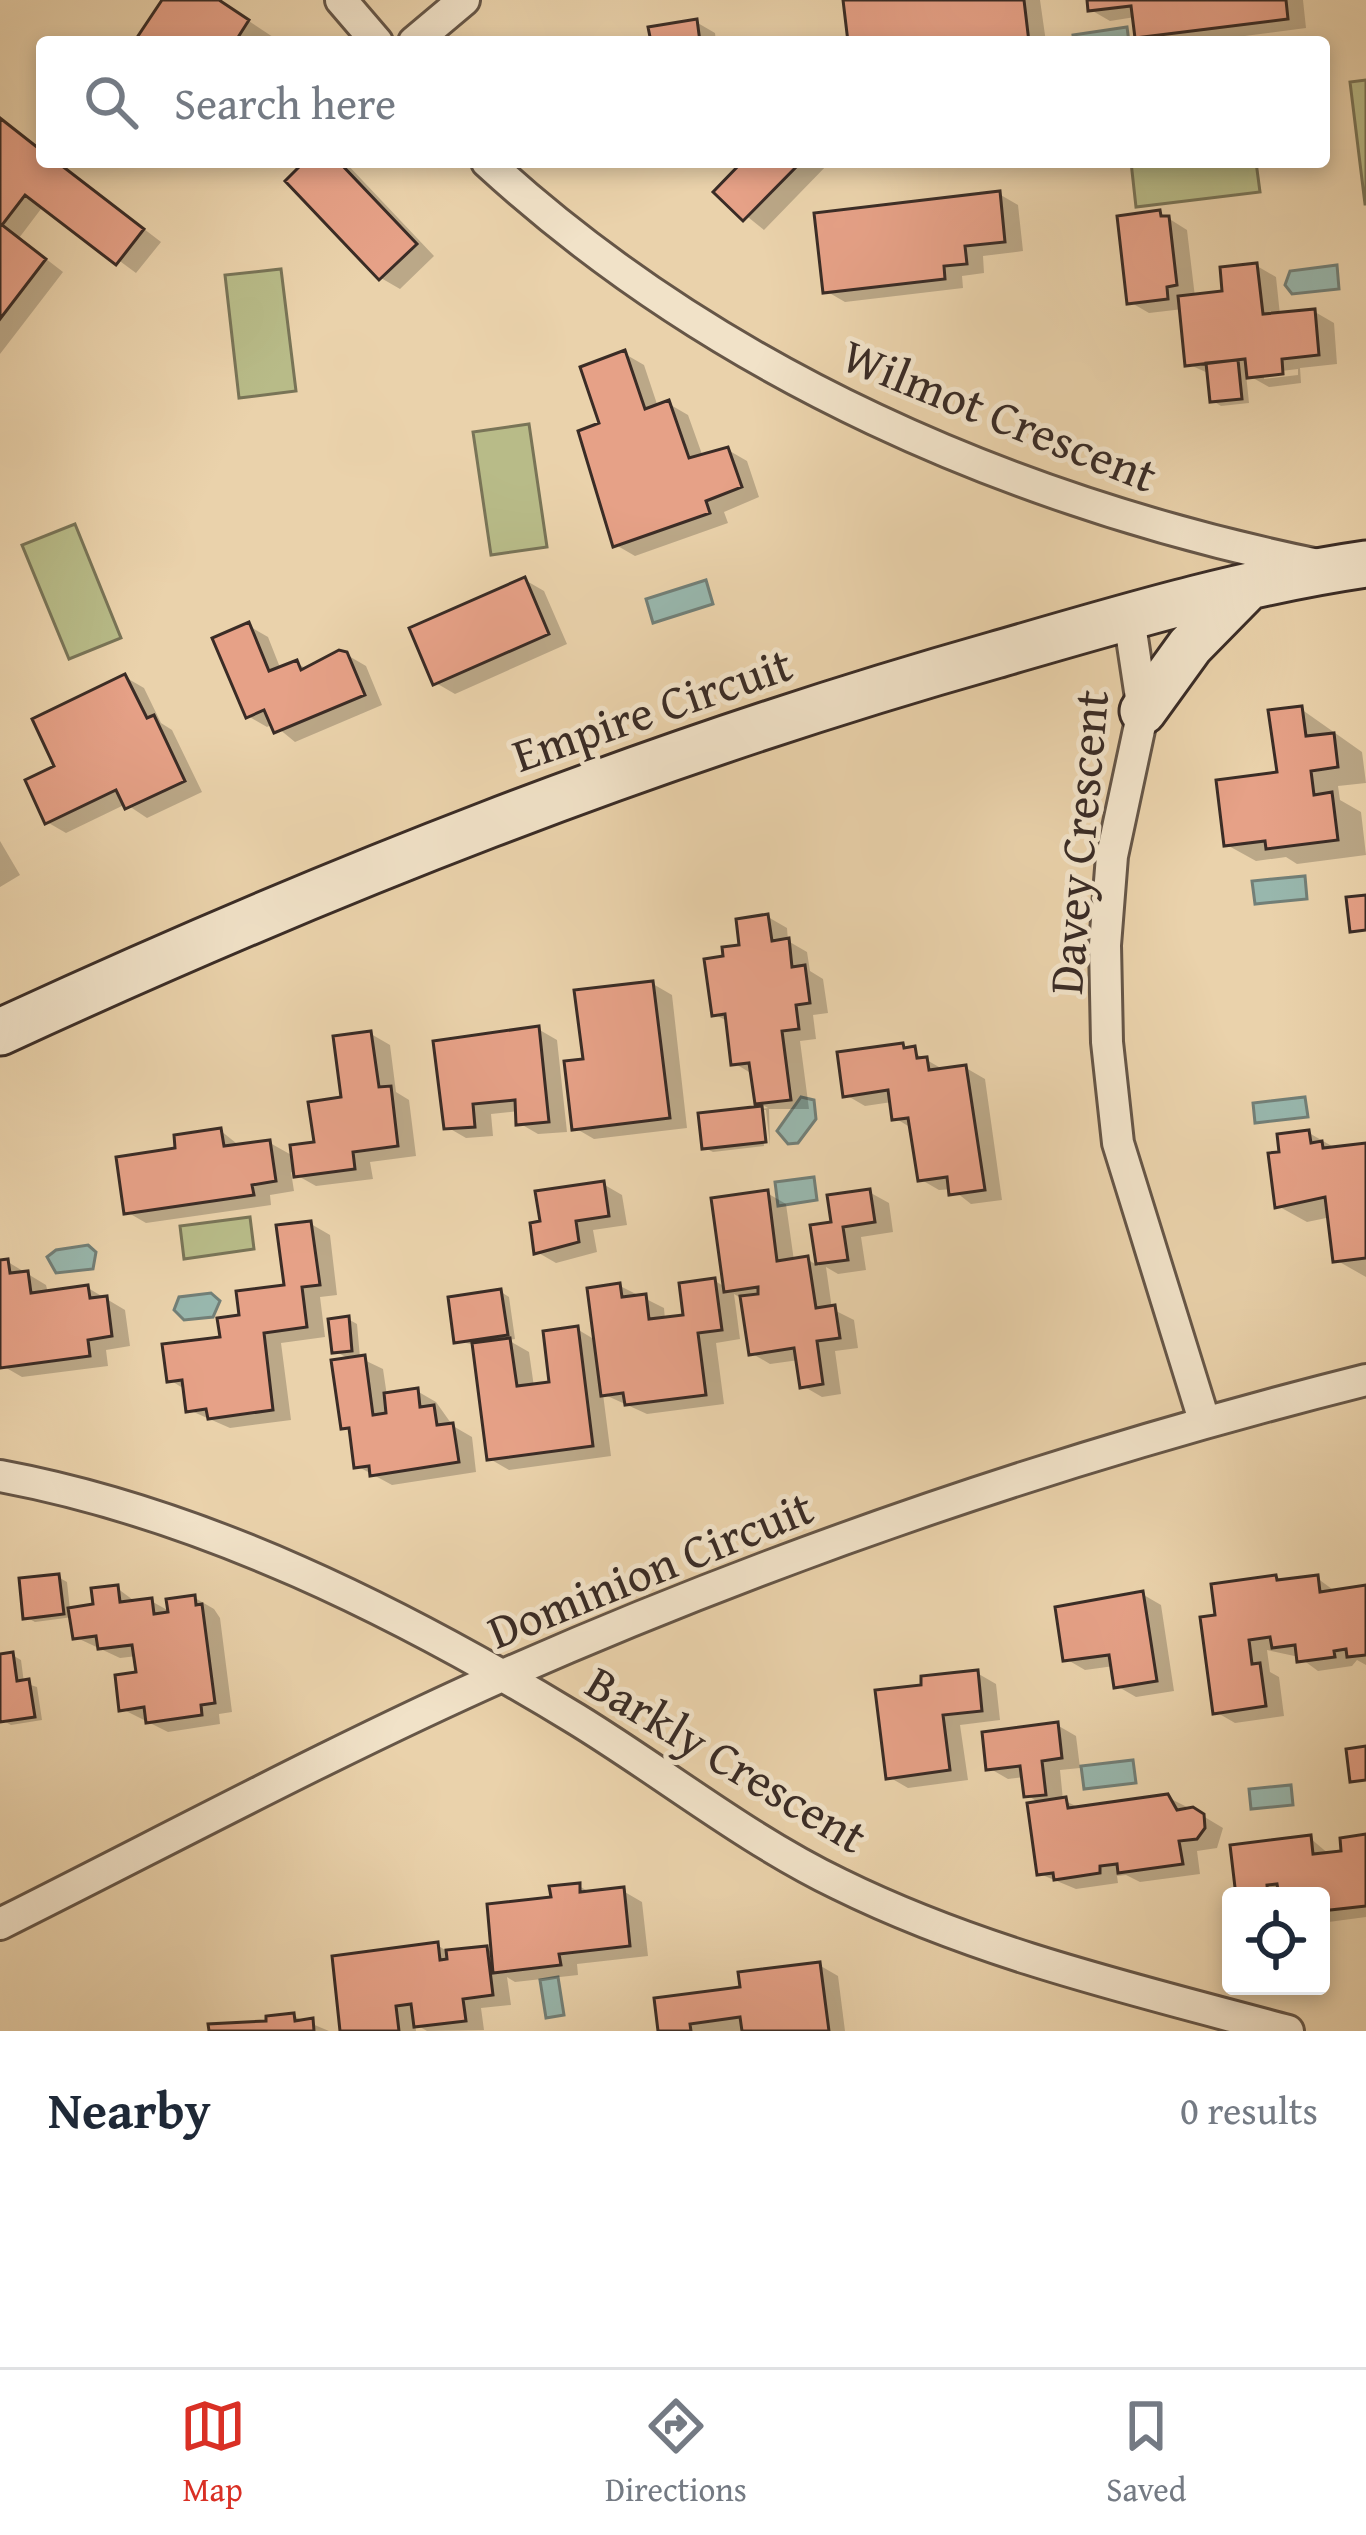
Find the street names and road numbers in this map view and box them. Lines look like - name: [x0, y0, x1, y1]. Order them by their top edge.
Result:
- street label: Wilmot Crescent: [832, 319, 1168, 510]
- street label: Empire Circuit: [503, 628, 801, 790]
- street label: Davey Crescent: [1029, 687, 1126, 997]
- street label: Dominion Circuit: [477, 1471, 823, 1666]
- street label: Barkly Crescent: [573, 1647, 881, 1871]

